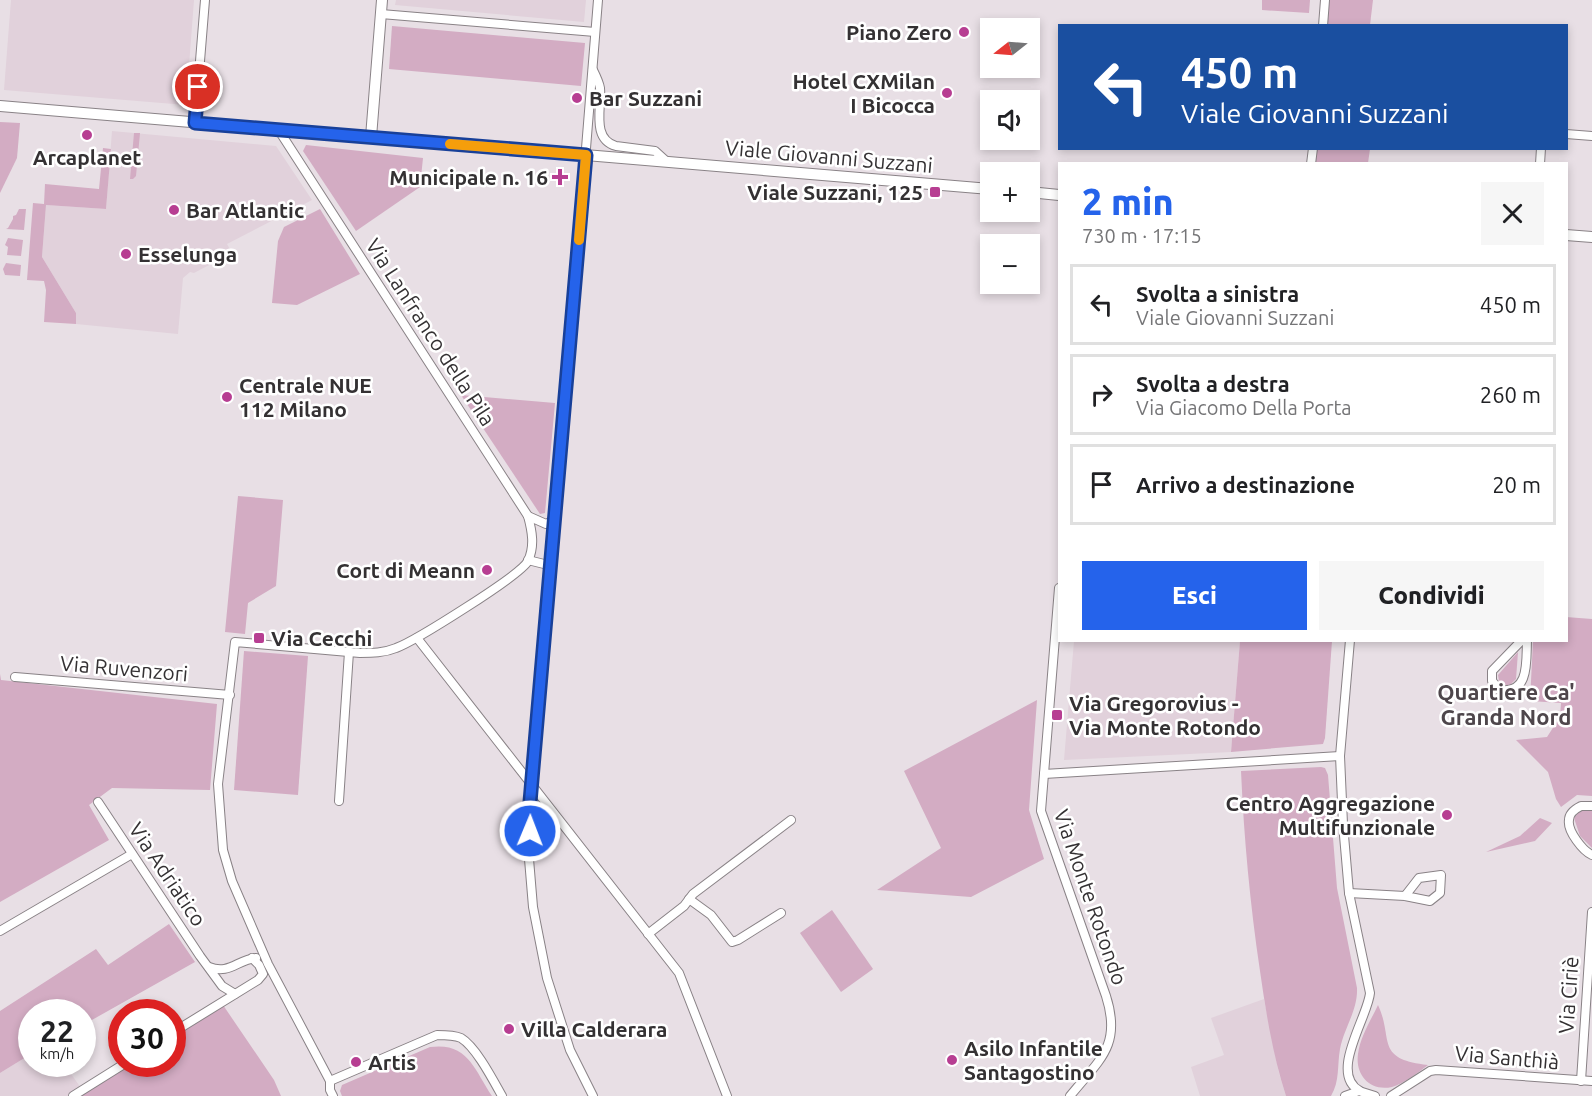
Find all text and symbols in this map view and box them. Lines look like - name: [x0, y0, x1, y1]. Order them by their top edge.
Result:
- north arrow: [980, 18, 1040, 78]
- map controls: [980, 18, 1040, 294]
- place label: Piano Zero: [846, 20, 952, 44]
- marker: Piano Zero: [957, 25, 971, 39]
- icon: left: [1082, 48, 1160, 126]
- text: 450 m: [1181, 49, 1298, 96]
- pin: [172, 61, 223, 112]
- place label: Hotel CXMilan I Bicocca: [792, 69, 935, 117]
- icon: arrive: [181, 70, 214, 103]
- place label: Bar Suzzani: [589, 86, 702, 110]
- marker: Hotel CXMilan I Bicocca: [940, 86, 954, 100]
- button: sound: [980, 90, 1040, 150]
- marker: Bar Suzzani: [570, 91, 584, 105]
- text: Viale Giovanni Suzzani: [1181, 98, 1449, 128]
- marker: Arcaplanet: [80, 128, 94, 142]
- street label: Viale Giovanni Suzzani: [724, 135, 934, 177]
- place label: Arcaplanet: [33, 145, 141, 169]
- button: +: [980, 162, 1040, 222]
- place label: Municipale n. 16: [389, 165, 548, 189]
- marker: Municipale n. 16: [553, 170, 567, 184]
- place label: Viale Suzzani, 125: [747, 180, 923, 204]
- text: 2 min: [1082, 181, 1174, 222]
- button: close: [1481, 182, 1544, 245]
- marker: Viale Suzzani, 125: [928, 185, 942, 199]
- place label: Bar Atlantic: [186, 198, 304, 222]
- marker: Bar Atlantic: [167, 203, 181, 217]
- text: 730 m · 17:15: [1082, 224, 1202, 247]
- street label: Via Lanfranco della Pila: [361, 234, 501, 430]
- button: −: [980, 234, 1040, 294]
- place label: Esselunga: [138, 242, 237, 266]
- marker: Esselunga: [119, 247, 133, 261]
- text: Svolta a sinistra: [1136, 281, 1299, 306]
- icon: left: [1085, 288, 1118, 321]
- text: 450 m: [1480, 292, 1541, 317]
- text: Viale Giovanni Suzzani: [1136, 306, 1334, 329]
- text: Svolta a destra: [1136, 371, 1290, 396]
- place label: Centrale NUE 112 Milano: [239, 373, 372, 421]
- icon: right: [1085, 378, 1118, 411]
- text: 260 m: [1480, 382, 1541, 407]
- marker: Centrale NUE 112 Milano: [220, 390, 234, 404]
- text: Via Giacomo Della Porta: [1136, 396, 1352, 419]
- icon: arrive: [1085, 468, 1118, 501]
- text: Arrivo a destinazione: [1136, 472, 1355, 497]
- text: 20 m: [1492, 472, 1541, 497]
- place label: Cort di Meann: [336, 558, 475, 582]
- button: Esci: [1082, 561, 1307, 630]
- button: Condividi: [1319, 561, 1544, 630]
- marker: Cort di Meann: [480, 563, 494, 577]
- place label: Via Cecchi: [271, 626, 372, 650]
- marker: Via Cecchi: [252, 631, 266, 645]
- street label: Via Ruvenzori: [59, 650, 189, 686]
- district label: Quartiere Ca' Granda Nord: [1437, 679, 1575, 729]
- place label: Via Gregorovius - Via Monte Rotondo: [1069, 691, 1261, 739]
- marker: Via Gregorovius - Via Monte Rotondo: [1050, 708, 1064, 722]
- place label: Centro Aggregazione Multifunzionale: [1225, 791, 1435, 839]
- position arrow: [498, 799, 562, 863]
- street label: Via Monte Rotondo: [1050, 806, 1132, 988]
- marker: Centro Aggregazione Multifunzionale: [1440, 808, 1454, 822]
- street label: Via Adriatico: [125, 818, 211, 930]
- street label: Via Ciriè: [1553, 956, 1583, 1034]
- speed limit sign: 30: [108, 999, 186, 1077]
- text: 22: [40, 1014, 74, 1048]
- place label: Villa Calderara: [521, 1017, 667, 1041]
- marker: Villa Calderara: [502, 1022, 516, 1036]
- place label: Asilo Infantile Santagostino: [964, 1036, 1103, 1084]
- street label: Via Santhià: [1454, 1040, 1560, 1074]
- text: km/h: [40, 1045, 74, 1062]
- place label: Artis: [368, 1050, 416, 1074]
- marker: Asilo Infantile Santagostino: [945, 1053, 959, 1067]
- marker: Artis: [349, 1055, 363, 1069]

